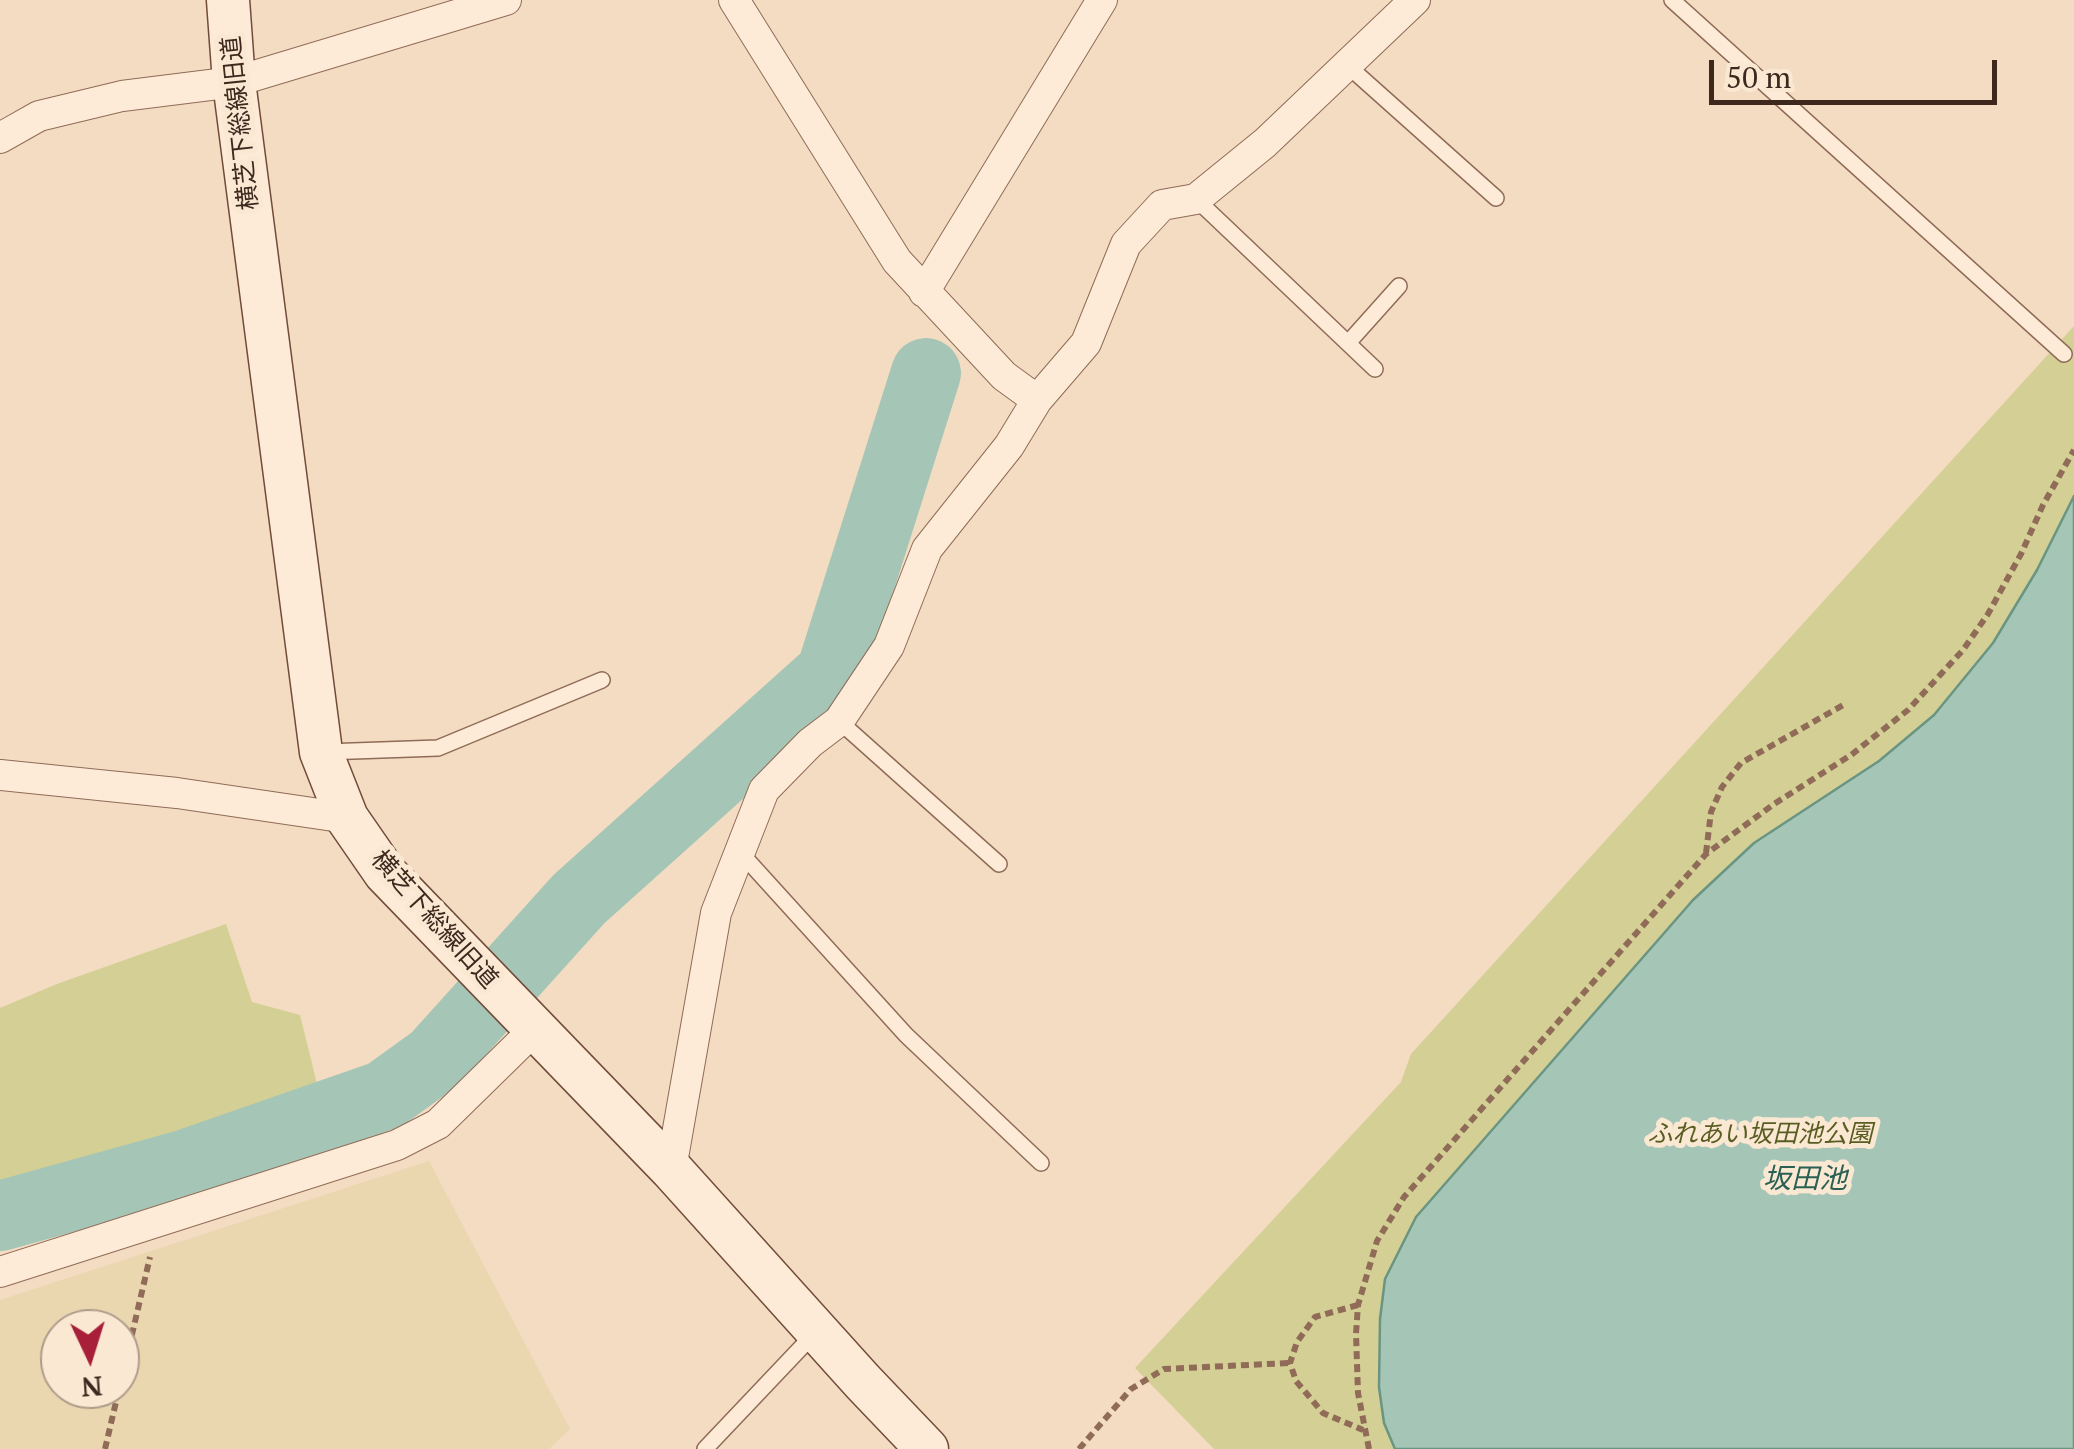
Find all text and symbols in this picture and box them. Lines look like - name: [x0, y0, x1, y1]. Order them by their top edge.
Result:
- street label: 横芝下総線旧道: [217, 34, 265, 212]
- scale bar: [1714, 40, 2002, 102]
- text: 50 m: [1726, 57, 1791, 97]
- street label: 横芝下総線旧道: [364, 845, 504, 995]
- park label: ふれあい坂田池公園: [1648, 1120, 1872, 1150]
- water label: 坂田池: [1763, 1163, 1847, 1197]
- north arrow: [40, 1309, 140, 1409]
- text: N: [80, 1368, 104, 1407]

